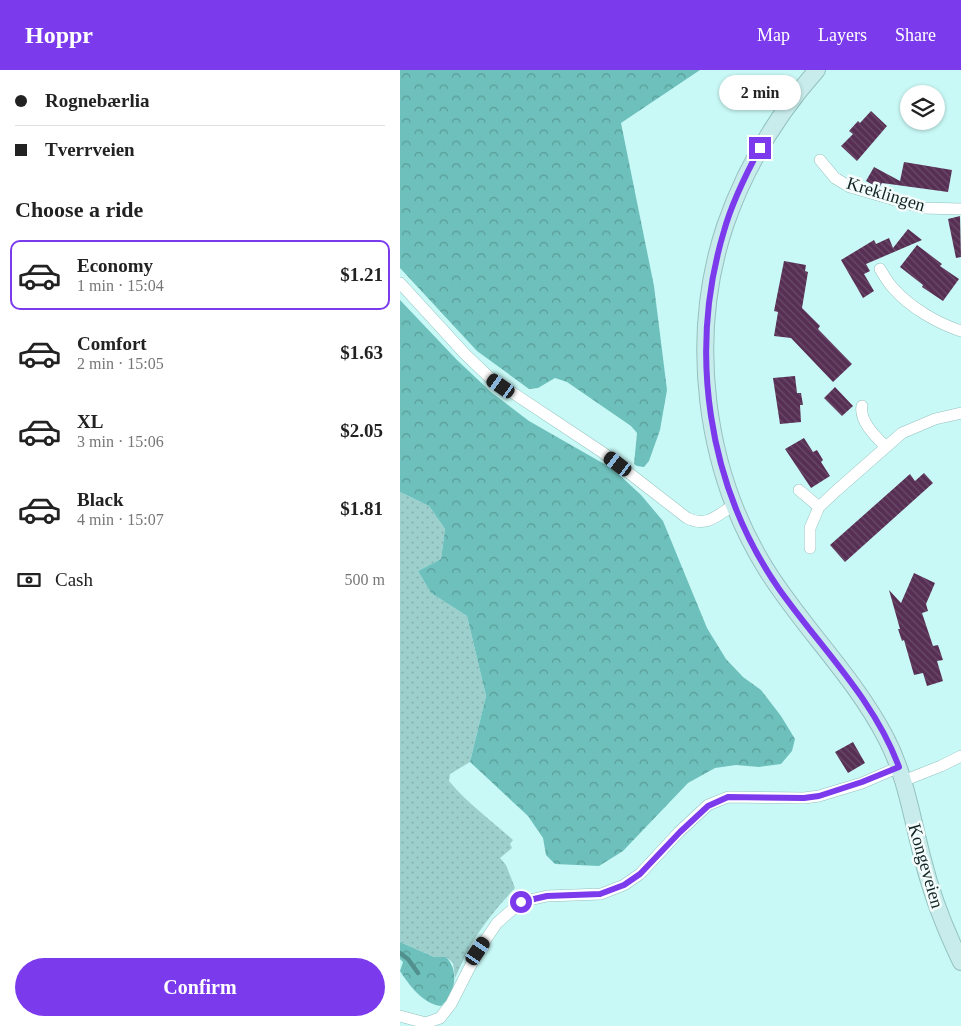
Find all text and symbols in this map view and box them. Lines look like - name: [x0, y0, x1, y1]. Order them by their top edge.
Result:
- text: Hoppr: [25, 22, 93, 48]
- text: Map: [757, 25, 790, 45]
- text: Layers: [818, 25, 867, 45]
- text: Share: [895, 25, 936, 45]
- callout: 2 min: [719, 75, 801, 110]
- text: 2 min: [741, 84, 779, 101]
- map controls: [900, 85, 945, 130]
- button: layers: [900, 85, 945, 130]
- text: Rognebærlia: [45, 90, 150, 111]
- route end: [749, 137, 771, 159]
- text: Tverrveien: [45, 139, 135, 160]
- street label: Kreklingen: [844, 173, 928, 215]
- text: Choose a ride: [15, 197, 143, 222]
- icon: car: [17, 253, 62, 298]
- text: Economy: [77, 255, 153, 276]
- text: $1.21: [340, 264, 383, 285]
- text: 1 min · 15:04: [77, 277, 164, 294]
- icon: car: [17, 331, 62, 376]
- text: Comfort: [77, 333, 147, 354]
- text: $1.63: [340, 342, 383, 363]
- text: 2 min · 15:05: [77, 355, 164, 372]
- car: [484, 371, 517, 401]
- icon: car: [17, 409, 62, 454]
- text: XL: [77, 411, 103, 432]
- text: $2.05: [340, 420, 383, 441]
- text: 3 min · 15:06: [77, 433, 164, 450]
- car: [601, 449, 634, 479]
- icon: car: [17, 487, 62, 532]
- text: Black: [77, 489, 123, 510]
- text: $1.81: [340, 498, 383, 519]
- text: 4 min · 15:07: [77, 511, 164, 528]
- icon: cash: [15, 566, 43, 594]
- text: Cash: [55, 569, 93, 590]
- text: 500 m: [345, 571, 385, 588]
- street label: Kongeveien: [904, 821, 948, 911]
- route start: [510, 891, 532, 913]
- car: [463, 934, 492, 968]
- button: Confirm: [15, 958, 385, 1016]

